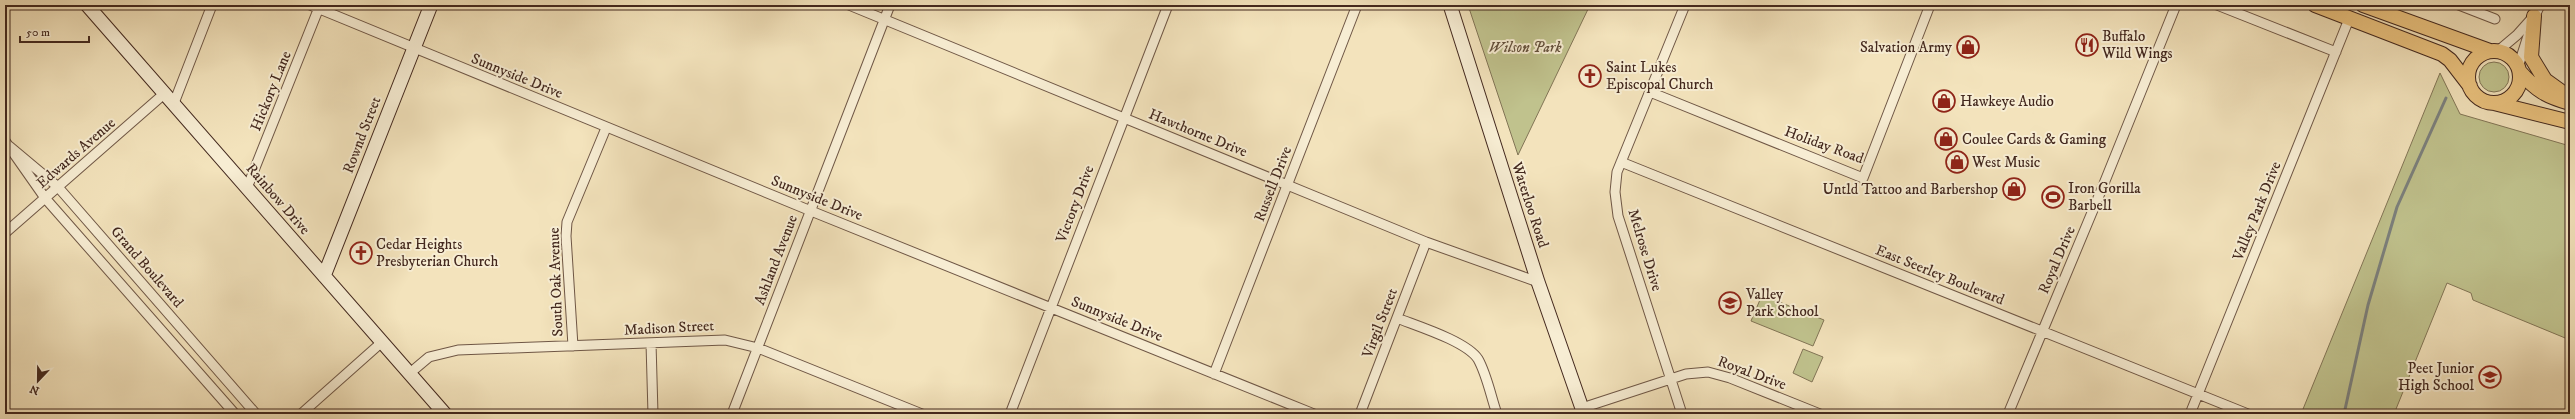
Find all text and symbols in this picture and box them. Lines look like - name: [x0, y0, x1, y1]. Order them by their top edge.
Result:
- scale bar: [20, 18, 89, 44]
- text: 50 m: [26, 25, 50, 40]
- place label: Buffalo Wild Wings: [2101, 27, 2173, 63]
- restaurant icon: Buffalo Wild Wings: [2074, 32, 2100, 58]
- shop icon: Salvation Army: [1955, 34, 1981, 60]
- park label: Wilson Park: [1489, 38, 1562, 57]
- place label: Salvation Army: [1860, 38, 1953, 57]
- street label: Hickory Lane: [246, 48, 296, 134]
- street label: Sunnyside Drive: [468, 49, 566, 103]
- place label: Saint Lukes Episcopal Church: [1606, 58, 1713, 94]
- church icon: Saint Lukes Episcopal Church: [1577, 63, 1603, 89]
- shop icon: Hawkeye Audio: [1931, 88, 1957, 114]
- place label: Hawkeye Audio: [1960, 92, 2054, 111]
- street label: Rownd Street: [339, 94, 385, 176]
- street label: Hawthorne Drive: [1146, 105, 1250, 161]
- street label: Edwards Avenue: [33, 114, 119, 192]
- street label: Holiday Road: [1782, 122, 1867, 168]
- shop icon: Coulee Cards & Gaming: [1933, 126, 1959, 152]
- place label: Coulee Cards & Gaming: [1962, 130, 2107, 149]
- street label: Russell Drive: [1250, 144, 1296, 224]
- shop icon: West Music: [1944, 149, 1970, 175]
- place label: West Music: [1971, 153, 2041, 172]
- street label: Rainbow Drive: [242, 159, 314, 239]
- street label: Waterloo Road: [1507, 159, 1553, 251]
- street label: Valley Park Drive: [2228, 159, 2285, 264]
- street label: Victory Drive: [1051, 163, 1098, 246]
- street label: Sunnyside Drive: [768, 171, 866, 225]
- shop icon: Untld Tattoo and Barbershop: [2001, 176, 2027, 202]
- place label: Iron Gorilla Barbell: [2068, 179, 2141, 215]
- place label: Untld Tattoo and Barbershop: [1822, 180, 1998, 199]
- sports icon: Iron Gorilla Barbell: [2040, 184, 2066, 210]
- street label: Melrose Drive: [1623, 207, 1667, 293]
- street label: Ashland Avenue: [750, 212, 802, 308]
- street label: Grand Boulevard: [106, 222, 188, 312]
- street label: Royal Drive: [2034, 223, 2080, 297]
- street label: South Oak Avenue: [545, 227, 567, 337]
- place label: Cedar Heights Presbyterian Church: [376, 235, 499, 271]
- church icon: Cedar Heights Presbyterian Church: [348, 240, 374, 266]
- street label: East Seerley Boulevard: [1873, 240, 2008, 310]
- street label: Virgil Street: [1358, 285, 1402, 362]
- place label: Valley Park School: [1745, 285, 1819, 321]
- school or university icon: Valley Park School: [1717, 290, 1743, 316]
- street label: Sunnyside Drive: [1068, 292, 1166, 346]
- street label: Madison Street: [623, 316, 715, 340]
- street label: Royal Drive: [1715, 352, 1789, 394]
- place label: Peet Junior High School: [2398, 359, 2474, 395]
- north arrow: [18, 361, 58, 401]
- school or university icon: Peet Junior High School: [2477, 364, 2503, 390]
- text: N: [28, 381, 41, 398]

